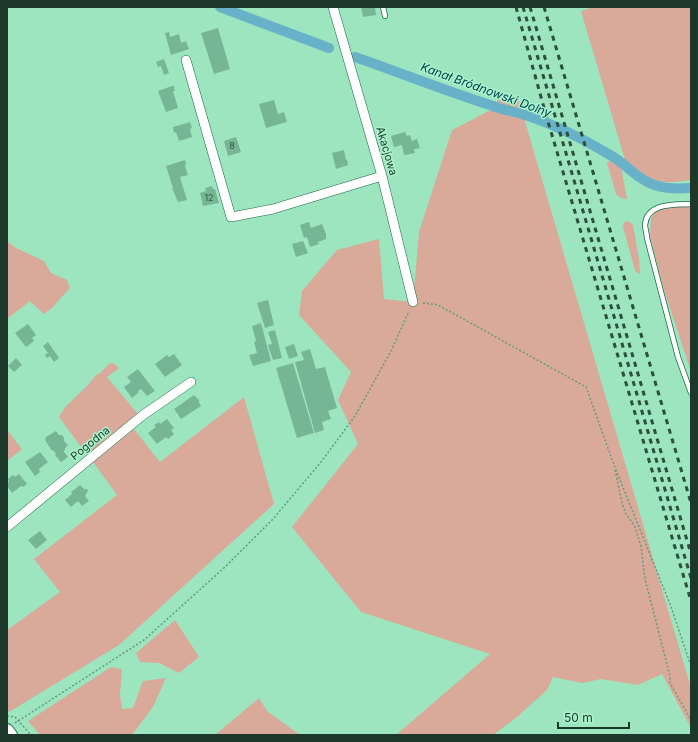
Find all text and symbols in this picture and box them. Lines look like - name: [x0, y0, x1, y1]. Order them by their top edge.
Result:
- water label: Kanał Bródnowski Dolny: [419, 59, 554, 120]
- street label: Akacjowa: [373, 125, 401, 177]
- house number: 8: [229, 140, 235, 151]
- house number: 12: [204, 192, 214, 203]
- street label: Pogodna: [68, 423, 112, 463]
- scale bar: [558, 704, 629, 730]
- text: 50 m: [564, 710, 593, 725]

